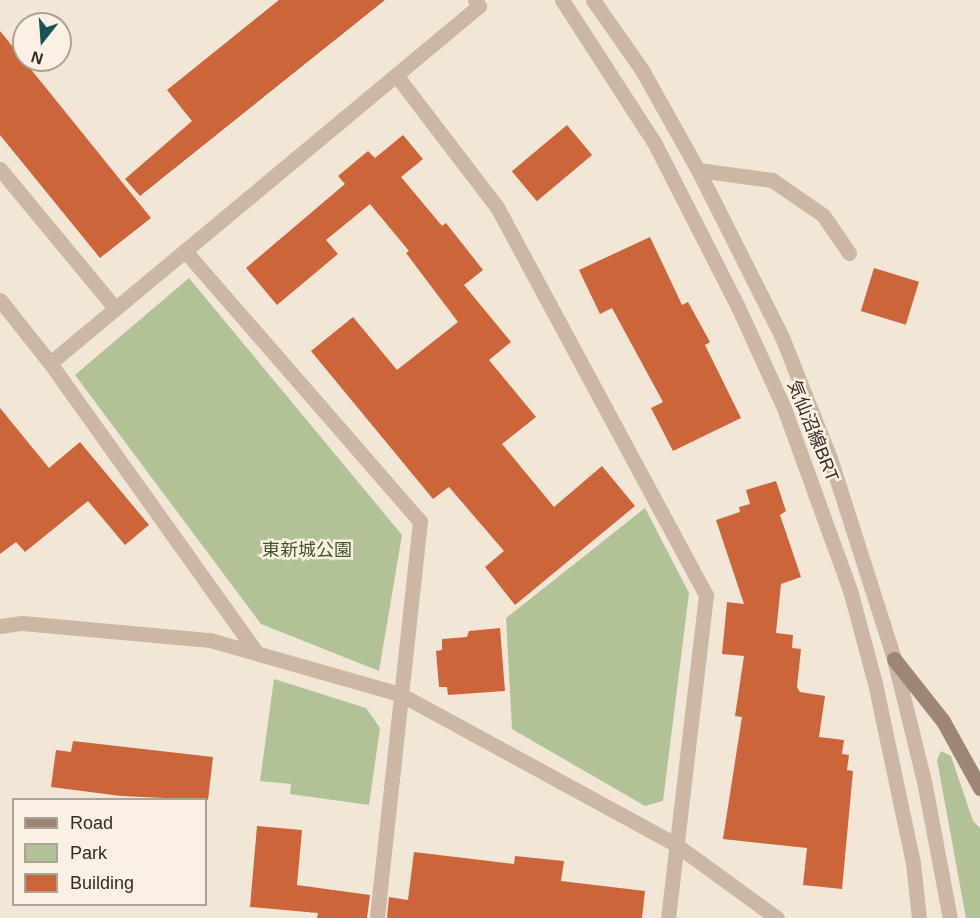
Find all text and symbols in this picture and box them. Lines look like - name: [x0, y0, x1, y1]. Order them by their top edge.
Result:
- north arrow: [12, 12, 72, 72]
- text: N: [29, 48, 45, 68]
- street label: 気仙沼線BRT: [783, 377, 843, 485]
- park label: 東新城公園: [262, 539, 352, 561]
- legend: [12, 798, 207, 906]
- text: Road: [70, 813, 113, 833]
- text: Park: [70, 843, 107, 863]
- text: Building: [70, 873, 134, 893]

